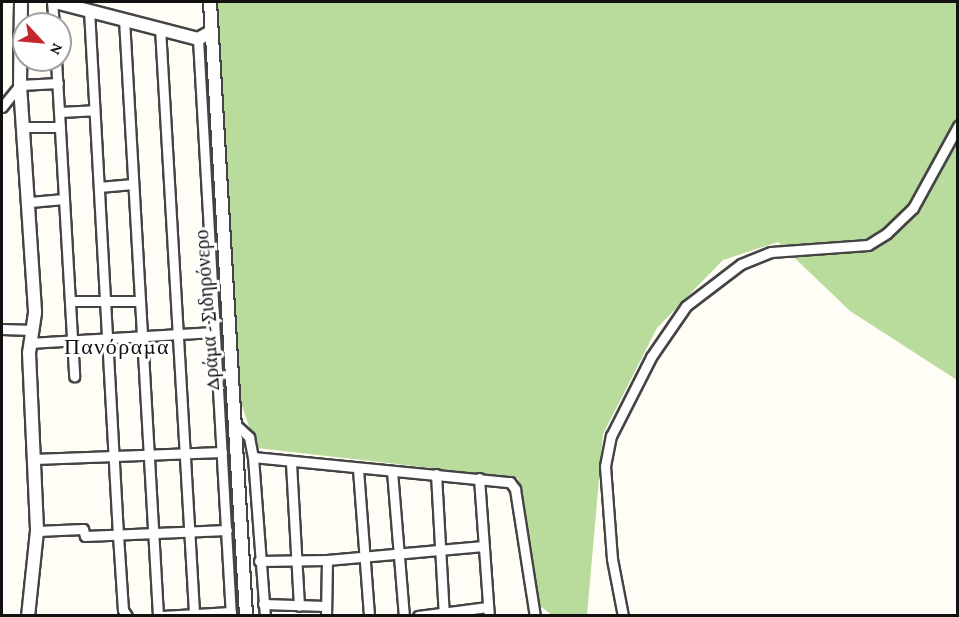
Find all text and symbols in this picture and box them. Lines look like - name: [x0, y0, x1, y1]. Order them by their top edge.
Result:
- north arrow: [12, 12, 72, 72]
- text: N: [47, 41, 67, 58]
- street label: Δράμα - Σιδηρόνερο: [189, 229, 225, 391]
- district label: Πανόραμα: [64, 334, 170, 360]

